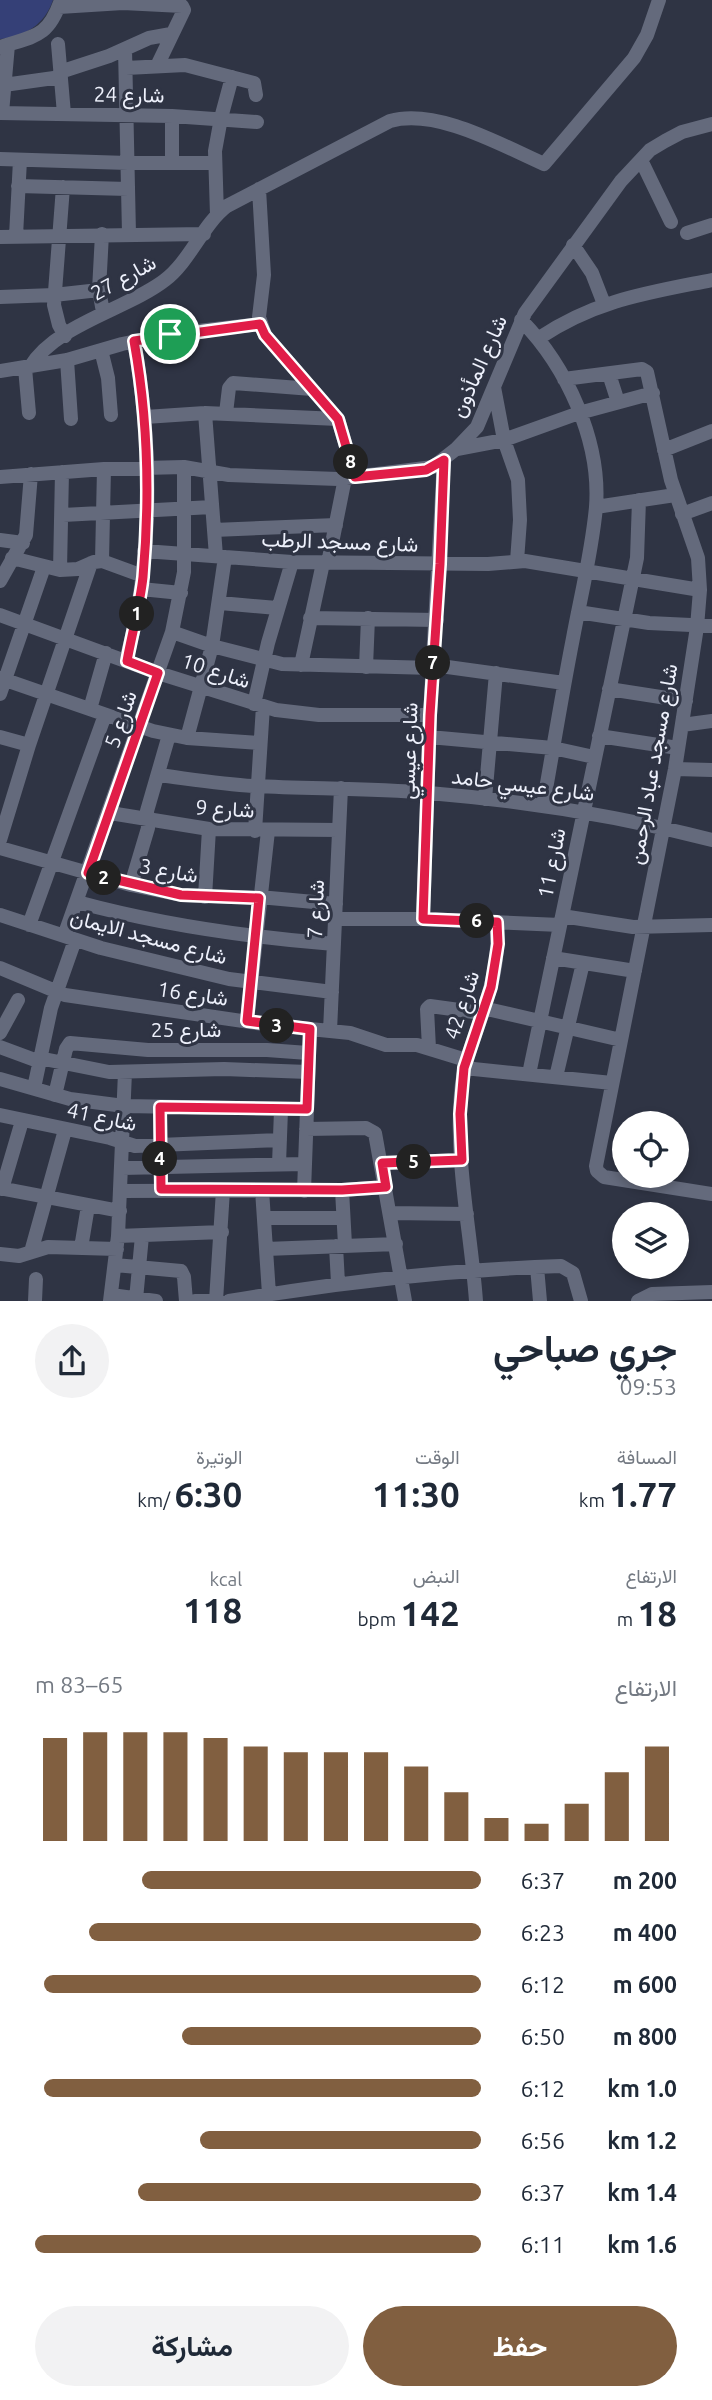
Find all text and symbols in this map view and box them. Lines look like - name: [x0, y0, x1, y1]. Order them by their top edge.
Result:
- street label: شارع 24: [93, 81, 165, 110]
- street label: شارع 27: [86, 249, 161, 307]
- pin: [140, 304, 200, 364]
- street label: شارع المأذون: [445, 311, 514, 422]
- icon: arrive: [151, 315, 189, 353]
- pin: 8: [334, 444, 368, 480]
- text: 8: [345, 450, 356, 472]
- street label: شارع مسجد الرطب: [261, 526, 419, 559]
- pin: 1: [120, 596, 154, 632]
- text: 1: [131, 602, 142, 624]
- pin: 7: [416, 646, 450, 680]
- street label: شارع 10: [178, 648, 253, 695]
- text: 7: [427, 651, 438, 673]
- street label: شارع مسجد عباد الرحمن: [623, 662, 684, 867]
- street label: شارع 5: [99, 687, 144, 752]
- street label: شارع عيسي: [394, 702, 428, 800]
- street label: شارع عيسي حامد: [449, 763, 596, 811]
- street label: شارع 9: [195, 794, 255, 825]
- street label: شارع 11: [532, 826, 572, 901]
- street label: شارع 3: [137, 853, 200, 890]
- pin: 2: [86, 860, 122, 896]
- text: 2: [98, 866, 109, 888]
- street label: شارع 7: [302, 879, 331, 939]
- street label: شارع مسجد الايمان: [67, 904, 230, 971]
- pin: 6: [460, 904, 494, 939]
- text: 6: [471, 909, 482, 931]
- street label: شارع 42: [439, 968, 486, 1043]
- street label: شارع 16: [156, 976, 230, 1013]
- pin: 3: [260, 1009, 294, 1044]
- text: 3: [271, 1014, 282, 1036]
- street label: شارع 25: [151, 1017, 221, 1044]
- street label: شارع 41: [64, 1097, 139, 1138]
- map controls: [612, 1111, 689, 1279]
- button: locate: [612, 1111, 689, 1188]
- pin: 4: [142, 1142, 178, 1176]
- pin: 5: [396, 1144, 432, 1180]
- text: 4: [154, 1147, 165, 1169]
- text: 5: [408, 1150, 419, 1172]
- button: layers: [612, 1202, 689, 1279]
- button: share: [35, 1324, 109, 1398]
- text: جري صباحي: [493, 1327, 677, 1369]
- text: 09:53: [619, 1374, 677, 1399]
- text: الوتيرة: [196, 1446, 242, 1468]
- text: الوقت: [415, 1446, 460, 1468]
- text: المسافة: [617, 1446, 677, 1468]
- text: 6:30: [175, 1474, 242, 1514]
- text: 11:30: [372, 1474, 460, 1514]
- text: 1.77: [609, 1474, 677, 1514]
- text: /km: [137, 1489, 175, 1511]
- text: km: [579, 1489, 609, 1511]
- text: النبض: [413, 1565, 460, 1587]
- text: الارتفاع: [625, 1565, 677, 1587]
- text: kcal: [210, 1568, 242, 1590]
- text: 118: [183, 1590, 242, 1630]
- text: 142: [400, 1593, 460, 1633]
- text: 18: [638, 1593, 677, 1633]
- text: bpm: [357, 1608, 400, 1630]
- text: m: [617, 1608, 638, 1630]
- text: 65–83 m: [35, 1672, 123, 1697]
- text: الارتفاع: [615, 1675, 677, 1700]
- text: 6:37: [520, 1868, 565, 1893]
- text: 200 m: [613, 1868, 677, 1893]
- text: 6:23: [520, 1920, 565, 1945]
- text: 400 m: [613, 1920, 677, 1945]
- text: 6:12: [520, 1972, 565, 1997]
- text: 600 m: [613, 1972, 677, 1997]
- text: 6:50: [520, 2024, 565, 2049]
- text: 800 m: [613, 2024, 677, 2049]
- text: 6:12: [520, 2076, 565, 2101]
- text: 1.0 km: [607, 2076, 677, 2101]
- text: 6:56: [520, 2128, 565, 2153]
- text: 1.2 km: [607, 2128, 677, 2153]
- text: 6:37: [520, 2180, 565, 2205]
- text: 1.4 km: [607, 2180, 677, 2205]
- text: 6:11: [520, 2232, 565, 2257]
- text: 1.6 km: [607, 2232, 677, 2257]
- button: مشاركة: [35, 2306, 349, 2386]
- button: حفظ: [363, 2306, 677, 2386]

